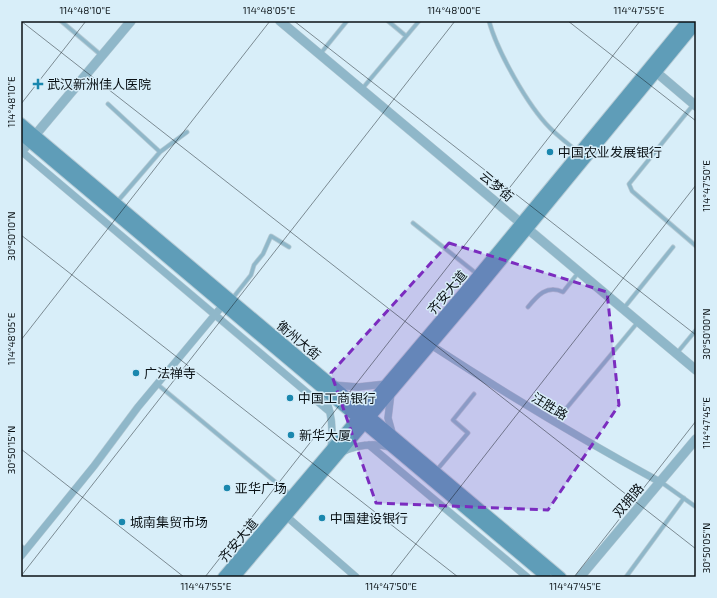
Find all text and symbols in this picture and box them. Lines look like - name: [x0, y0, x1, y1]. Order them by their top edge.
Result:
- text: 114°48'10"E: [59, 4, 111, 16]
- text: 114°48'05"E: [243, 4, 296, 16]
- text: 114°48'00"E: [427, 4, 481, 16]
- text: 114°47'55"E: [614, 4, 665, 16]
- text: 114°48'10"E: [5, 76, 17, 128]
- place label: 武汉新洲佳人医院: [47, 76, 151, 92]
- marker: 武汉新洲佳人医院: [32, 78, 44, 90]
- place label: 中国农业发展银行: [558, 144, 662, 160]
- marker: 中国农业发展银行: [545, 147, 555, 157]
- text: 114°47'50"E: [700, 160, 712, 212]
- street label: 云梦街: [477, 167, 517, 205]
- text: 30°50'10"N: [5, 211, 17, 261]
- street label: 齐安大道: [424, 267, 470, 317]
- text: 30°50'00"N: [700, 308, 712, 360]
- text: 114°48'05"E: [5, 312, 17, 365]
- street label: 衡州大街: [274, 317, 324, 363]
- place label: 广法禅寺: [144, 365, 196, 381]
- marker: 广法禅寺: [131, 368, 141, 378]
- street label: 汪胜路: [529, 389, 571, 423]
- place label: 中国工商银行: [298, 390, 376, 406]
- marker: 中国工商银行: [285, 393, 295, 403]
- text: 114°47'45"E: [700, 397, 712, 449]
- text: 30°50'15"N: [5, 426, 17, 474]
- place label: 新华大厦: [299, 427, 351, 443]
- marker: 新华大厦: [286, 430, 296, 440]
- place label: 亚华广场: [235, 480, 287, 496]
- street label: 双拥路: [609, 480, 647, 520]
- marker: 亚华广场: [222, 483, 232, 493]
- place label: 中国建设银行: [330, 510, 408, 526]
- marker: 中国建设银行: [317, 513, 327, 523]
- place label: 城南集贸市场: [130, 514, 208, 530]
- street label: 齐安大道: [215, 515, 261, 565]
- marker: 城南集贸市场: [117, 517, 127, 527]
- text: 30°50'05"N: [700, 523, 712, 573]
- text: 114°47'55"E: [181, 580, 232, 592]
- text: 114°47'50"E: [365, 580, 417, 592]
- text: 114°47'45"E: [549, 580, 601, 592]

